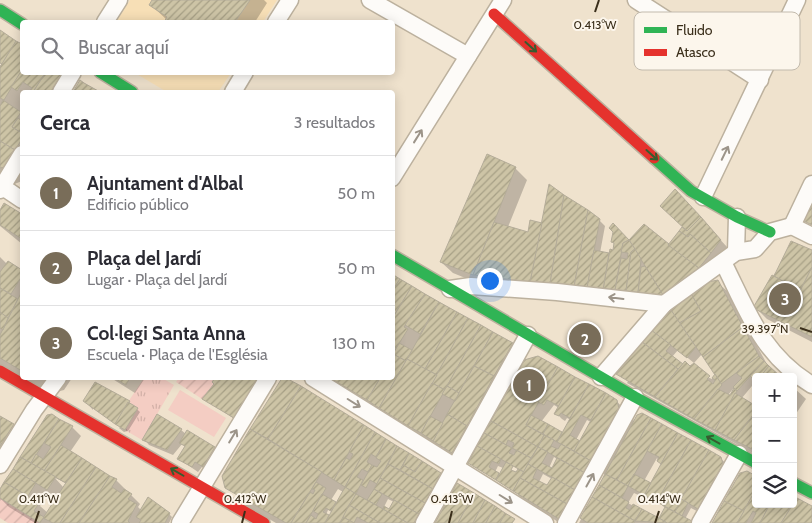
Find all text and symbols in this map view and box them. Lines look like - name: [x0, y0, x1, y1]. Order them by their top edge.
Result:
- legend: [634, 12, 800, 70]
- text: 0.413°W: [574, 17, 617, 32]
- search box: [20, 20, 395, 75]
- text: Fluido: [676, 21, 713, 39]
- icon: search: [38, 34, 66, 62]
- text: Buscar aquí: [78, 36, 169, 59]
- one-way arrow: [524, 41, 537, 52]
- text: Atasco: [676, 43, 716, 61]
- text: Cerca: [40, 110, 90, 135]
- text: 3 resultados: [294, 113, 375, 132]
- one-way arrow: [414, 130, 424, 144]
- one-way arrow: [721, 146, 730, 161]
- one-way arrow: [645, 149, 658, 161]
- text: Ajuntament d'Albal: [87, 172, 243, 195]
- text: 1: [53, 184, 59, 203]
- text: 50 m: [338, 184, 375, 203]
- text: Edificio público: [87, 195, 189, 214]
- text: Plaça del Jardí: [87, 247, 201, 270]
- text: 2: [52, 259, 60, 278]
- text: 50 m: [338, 259, 375, 278]
- your location: [477, 268, 503, 294]
- text: Lugar · Plaça del Jardí: [87, 270, 227, 289]
- pin: 3: [769, 280, 801, 318]
- one-way arrow: [608, 293, 624, 303]
- pin: 2: [569, 320, 601, 358]
- text: 39.397°N: [742, 321, 788, 336]
- text: Col·legi Santa Anna: [87, 322, 246, 345]
- text: 3: [52, 334, 60, 353]
- text: 130 m: [332, 334, 375, 353]
- text: Escuela · Plaça de l'Església: [87, 345, 268, 364]
- pin: 1: [513, 366, 545, 404]
- map controls: [752, 373, 797, 508]
- button: +: [752, 373, 797, 418]
- one-way arrow: [346, 399, 360, 409]
- button: −: [752, 418, 797, 463]
- one-way arrow: [228, 430, 238, 444]
- one-way arrow: [706, 434, 721, 444]
- button: layers: [752, 463, 797, 508]
- one-way arrow: [170, 466, 184, 476]
- one-way arrow: [585, 473, 595, 488]
- text: 0.411°W: [19, 491, 60, 506]
- text: 0.412°W: [224, 491, 267, 506]
- text: 0.413°W: [431, 491, 474, 506]
- text: 0.414°W: [637, 491, 681, 506]
- one-way arrow: [499, 494, 513, 504]

